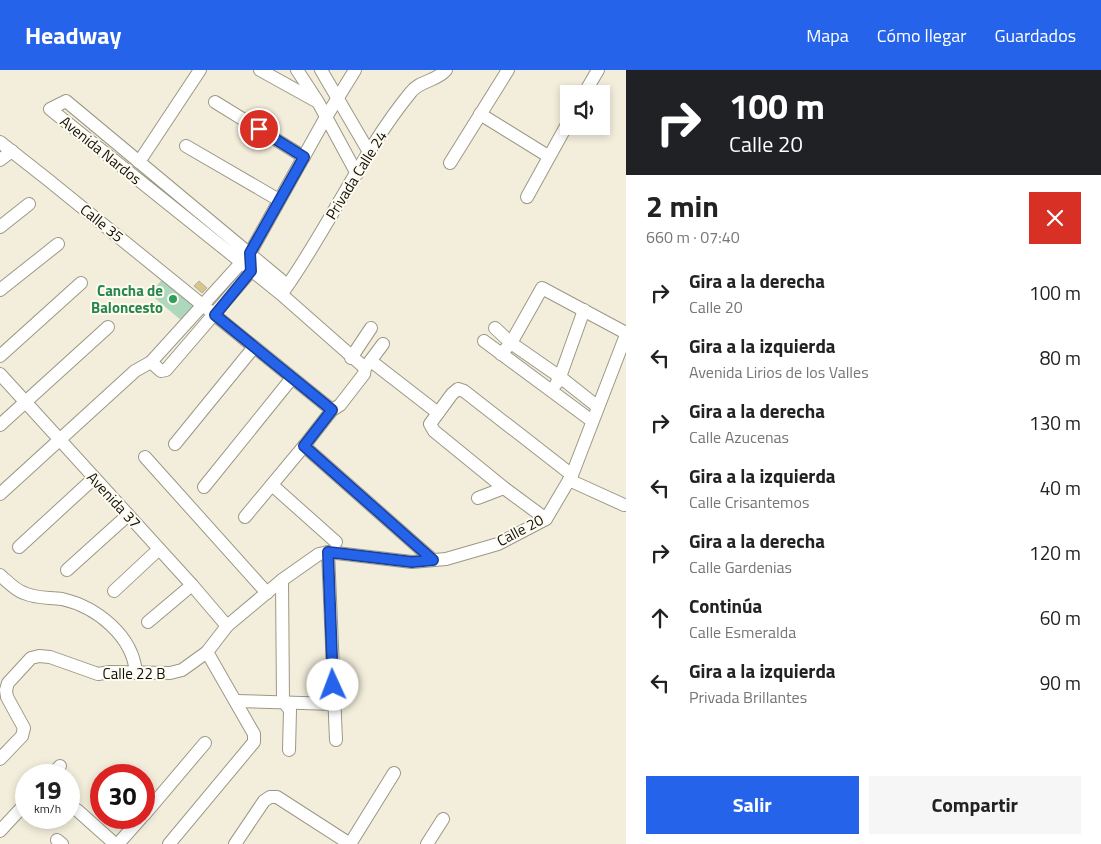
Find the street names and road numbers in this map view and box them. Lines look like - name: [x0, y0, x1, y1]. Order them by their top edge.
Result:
- street label: Avenida Nardos: [55, 110, 147, 190]
- street label: Privada Calle 24: [319, 126, 393, 224]
- street label: Calle 35: [75, 198, 129, 248]
- street label: Avenida 37: [82, 466, 146, 534]
- street label: Calle 20: [492, 508, 548, 552]
- street label: Calle 22 B: [103, 662, 165, 685]

